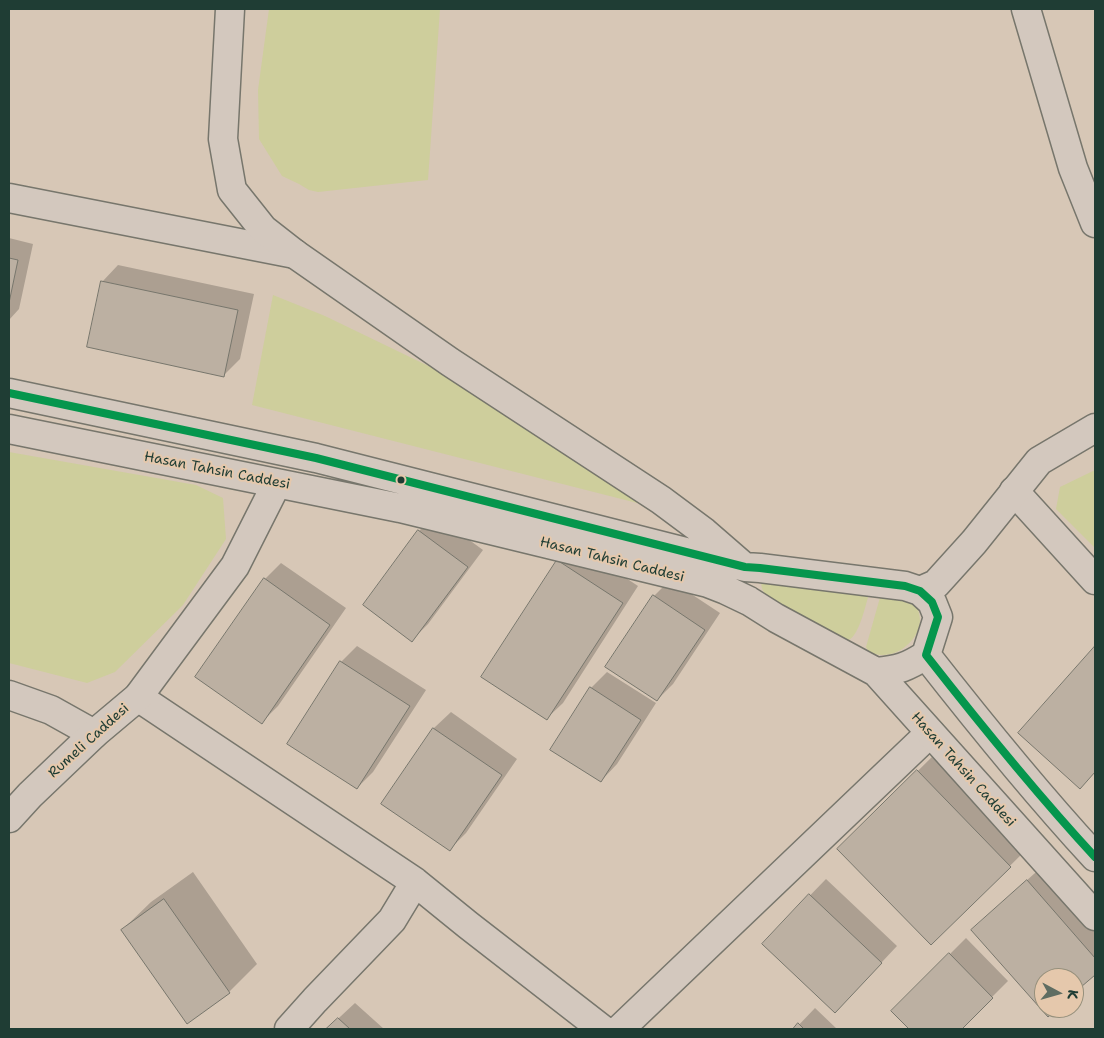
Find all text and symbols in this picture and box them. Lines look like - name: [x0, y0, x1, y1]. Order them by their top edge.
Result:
- street label: Hasan Tahsin Caddesi: [143, 449, 291, 493]
- unlabelled marker: [396, 475, 406, 485]
- street label: Hasan Tahsin Caddesi: [538, 534, 686, 586]
- street label: Rumeli Caddesi: [45, 700, 133, 782]
- street label: Hasan Tahsin Caddesi: [907, 709, 1019, 831]
- north arrow: [1034, 968, 1084, 1018]
- text: K: [1063, 989, 1082, 1000]

